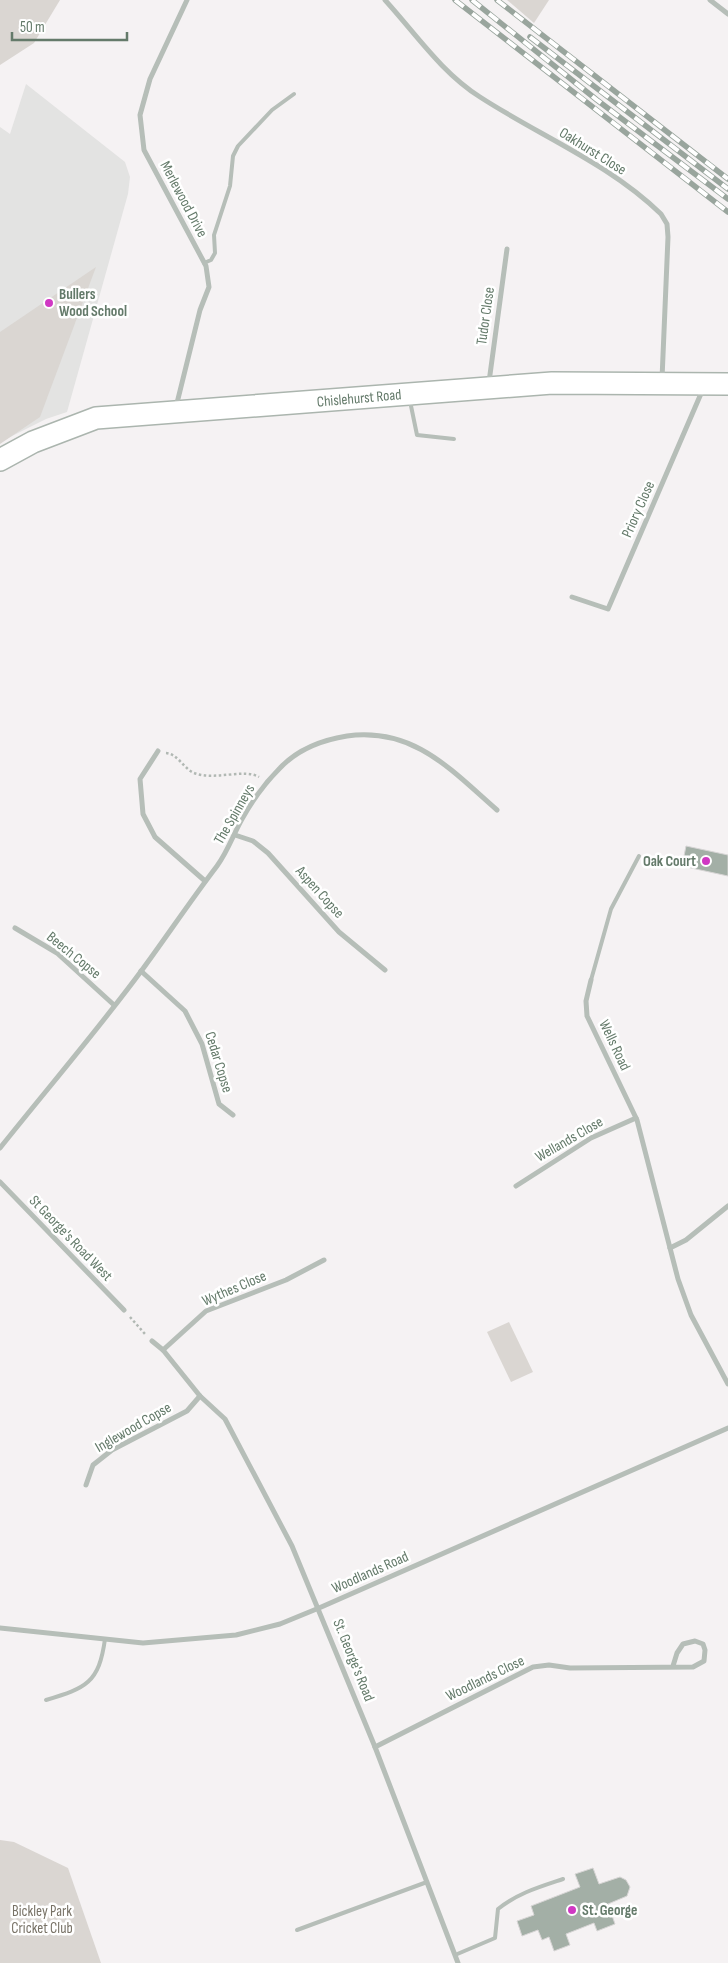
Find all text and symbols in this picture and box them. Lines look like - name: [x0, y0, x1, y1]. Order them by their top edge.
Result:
- scale bar: [12, 10, 128, 42]
- text: 50 m: [20, 18, 45, 37]
- street label: Oakhurst Close: [556, 123, 630, 180]
- street label: Merlewood Drive: [156, 158, 212, 241]
- place label: Bullers Wood School: [59, 285, 127, 321]
- street label: Tudor Close: [472, 286, 499, 346]
- marker: Bullers Wood School: [43, 297, 55, 309]
- street label: Chislehurst Road: [316, 385, 402, 412]
- street label: Priory Close: [618, 478, 659, 540]
- street label: The Spinneys: [210, 781, 259, 848]
- place label: Oak Court: [643, 852, 696, 871]
- marker: Oak Court: [700, 855, 712, 867]
- street label: Aspen Copse: [291, 861, 348, 922]
- street label: Beech Copse: [43, 928, 105, 983]
- street label: Wells Road: [595, 1017, 635, 1074]
- street label: Cedar Copse: [200, 1029, 237, 1095]
- street label: Wellands Close: [532, 1112, 606, 1166]
- street label: St George's Road West: [25, 1191, 117, 1286]
- street label: Wythes Close: [199, 1266, 269, 1311]
- street label: Inglewood Copse: [92, 1398, 175, 1457]
- street label: Woodlands Road: [329, 1547, 412, 1598]
- street label: St. George's Road: [328, 1616, 379, 1704]
- street label: Woodlands Close: [443, 1651, 528, 1706]
- place label: St. George: [582, 1901, 637, 1920]
- park label: Bickley Park Cricket Club: [11, 1902, 73, 1938]
- marker: St. George: [566, 1904, 578, 1916]

